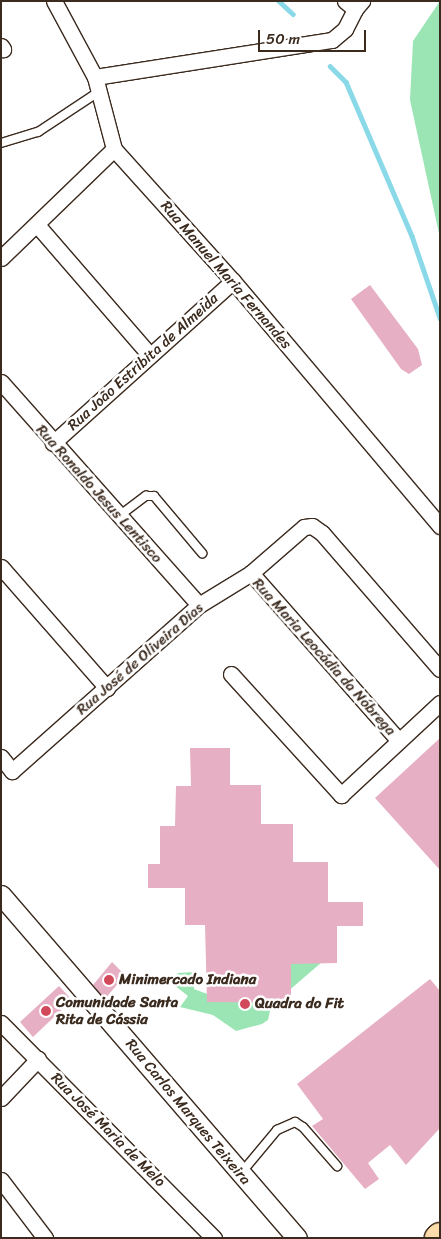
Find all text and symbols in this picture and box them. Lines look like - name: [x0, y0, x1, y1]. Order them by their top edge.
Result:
- scale bar: [261, 20, 368, 52]
- text: 50 m: [266, 26, 300, 52]
- street label: Rua Manuel Maria Fernandes: [157, 198, 295, 352]
- street label: Rua João Estribita de Almeida: [64, 289, 222, 435]
- street label: Rua Ronaldo Jesus Lentisco: [32, 421, 166, 567]
- street label: Rua Maria Leocádia da Nóbrega: [249, 575, 399, 739]
- street label: Rua José de Oliveira Dias: [72, 599, 208, 719]
- place label: Minimercado Indiana: [119, 971, 256, 989]
- marker: Minimercado Indiana: [103, 974, 115, 986]
- place label: Comunidade Santa Rita de Cássia: [56, 993, 179, 1028]
- place label: Quadra do Fit: [255, 995, 344, 1013]
- marker: Quadra do Fit: [239, 998, 251, 1010]
- marker: Comunidade Santa Rita de Cássia: [40, 1005, 52, 1017]
- street label: Rua Carlos Marques Teixeira: [122, 1036, 254, 1188]
- street label: Rua José Maria de Melo: [47, 1069, 169, 1191]

